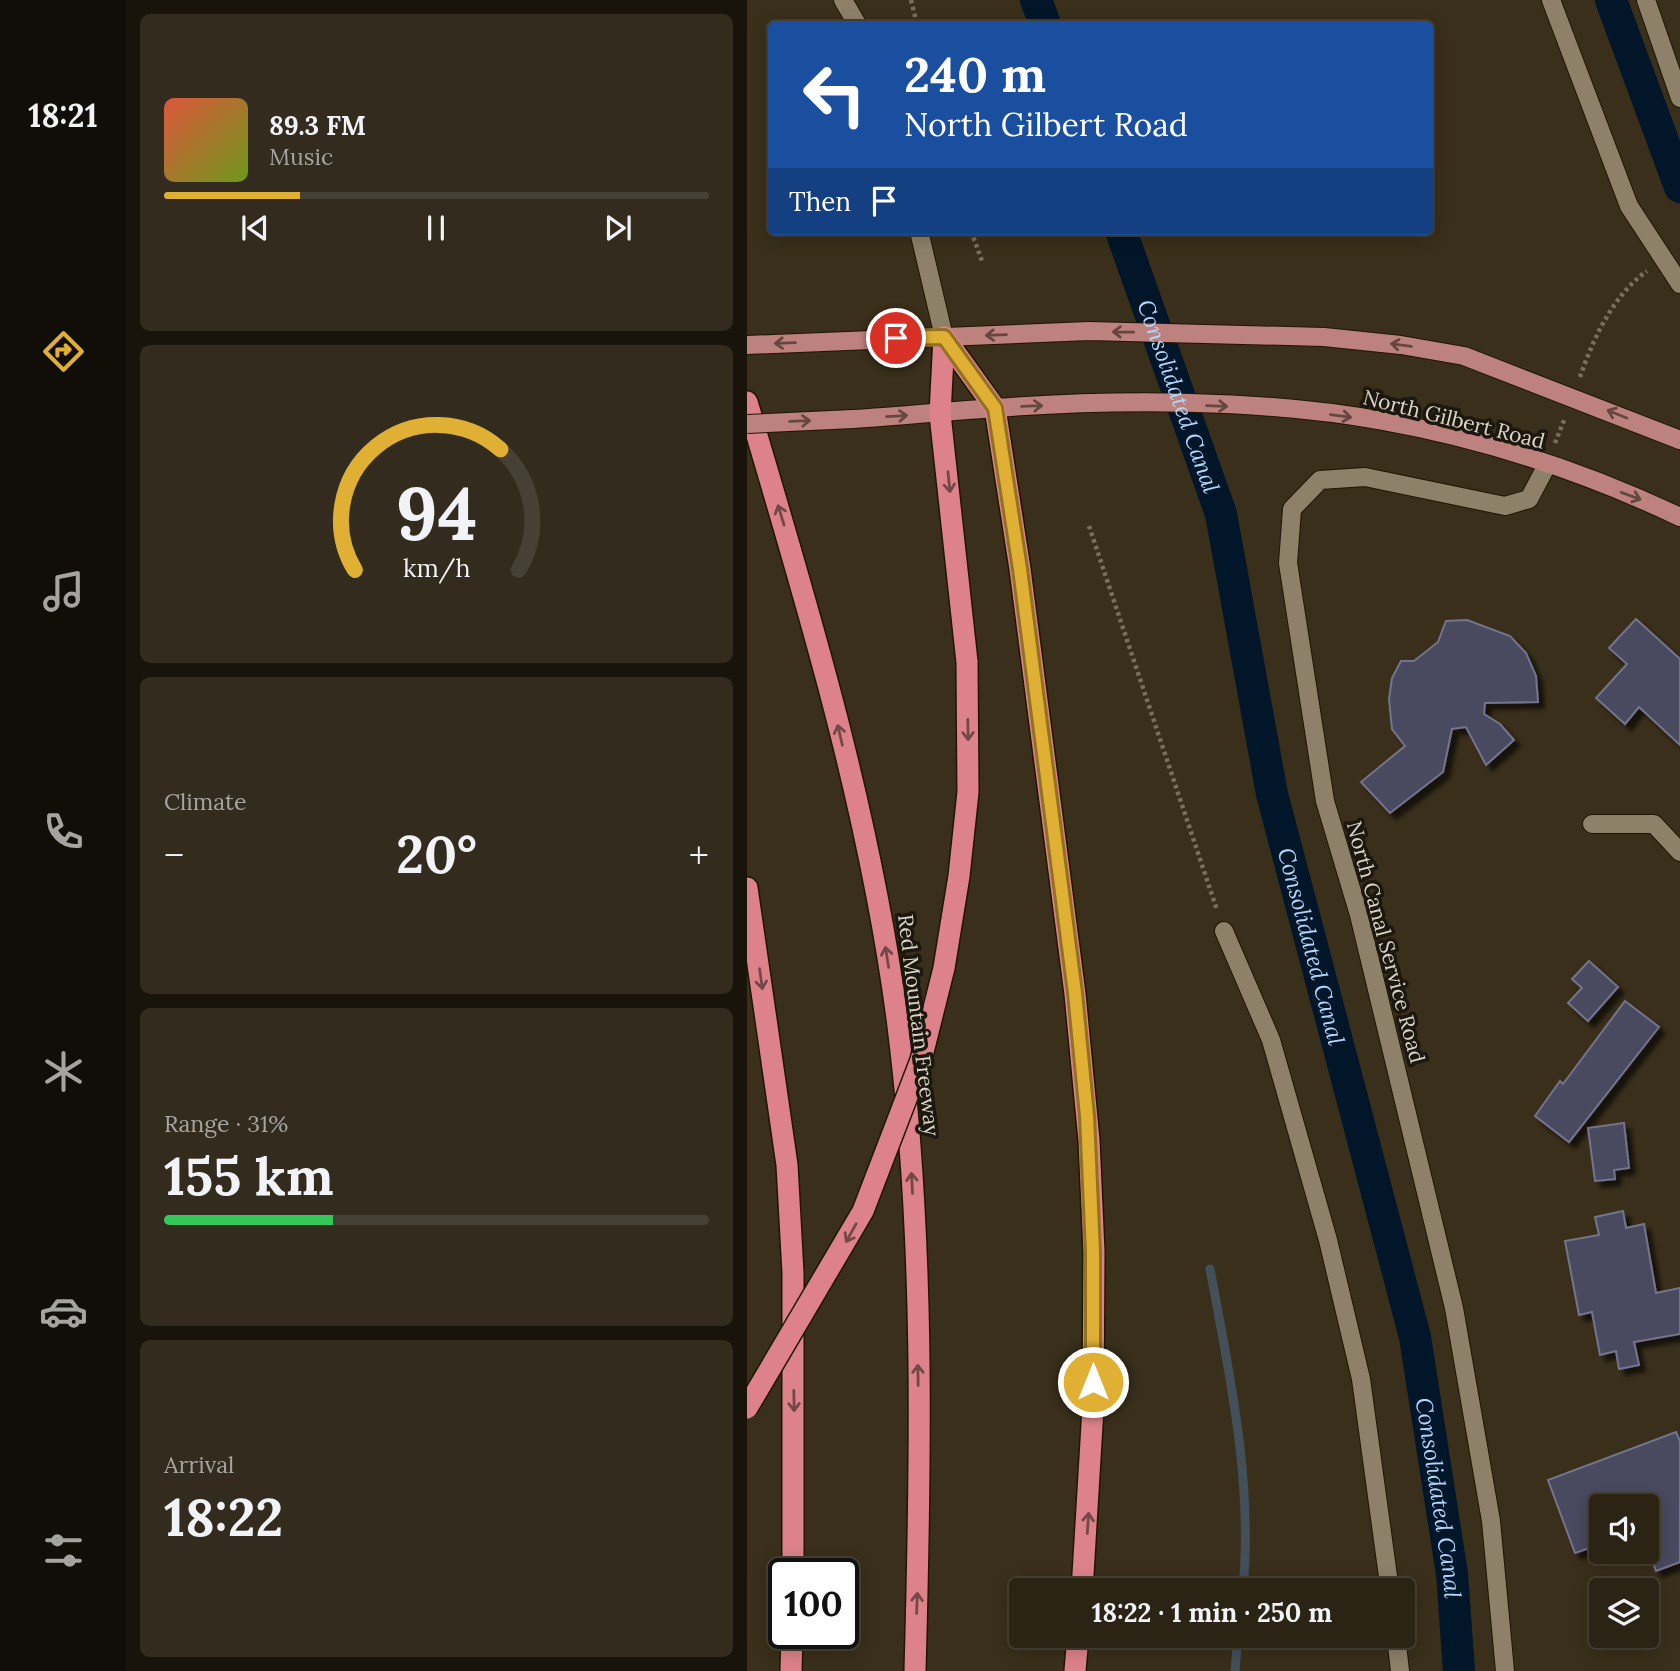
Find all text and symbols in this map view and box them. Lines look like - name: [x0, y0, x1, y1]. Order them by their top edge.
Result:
- text: 240 m: [904, 43, 1046, 105]
- icon: left: [789, 49, 880, 140]
- text: 18:21: [28, 95, 98, 136]
- text: North Gilbert Road: [904, 104, 1188, 145]
- text: 89.3 FM: [269, 109, 366, 142]
- text: Music: [269, 142, 333, 171]
- icon: arrive: [865, 182, 903, 220]
- text: Then: [789, 185, 851, 218]
- icon: previous: [236, 209, 274, 247]
- icon: pause: [417, 209, 455, 247]
- icon: next: [599, 209, 637, 247]
- water label: Consolidated Canal: [1132, 295, 1227, 497]
- pin: [866, 308, 926, 368]
- icon: arrive: [877, 319, 915, 357]
- one-way arrow: [1111, 325, 1134, 339]
- icon: directions: [39, 327, 88, 376]
- one-way arrow: [985, 328, 1008, 341]
- one-way arrow: [774, 336, 797, 349]
- one-way arrow: [1390, 339, 1413, 352]
- street label: North Gilbert Road: [1360, 383, 1548, 455]
- one-way arrow: [1206, 399, 1229, 413]
- one-way arrow: [1021, 400, 1044, 413]
- one-way arrow: [1606, 407, 1628, 420]
- one-way arrow: [1330, 409, 1352, 422]
- one-way arrow: [885, 410, 908, 423]
- one-way arrow: [788, 415, 811, 428]
- text: 94: [396, 468, 477, 561]
- one-way arrow: [942, 470, 955, 492]
- one-way arrow: [1619, 490, 1641, 503]
- one-way arrow: [773, 505, 786, 527]
- text: km/h: [403, 552, 470, 584]
- icon: music: [39, 567, 88, 616]
- one-way arrow: [961, 719, 974, 742]
- one-way arrow: [833, 724, 847, 747]
- text: Climate: [164, 787, 246, 816]
- icon: phone: [39, 807, 88, 856]
- street label: North Canal Service Road: [1341, 818, 1431, 1066]
- text: 20°: [396, 821, 477, 887]
- text: −: [164, 831, 184, 879]
- text: +: [689, 831, 709, 879]
- water label: Consolidated Canal: [1272, 844, 1352, 1048]
- street label: Red Mountain Freeway: [892, 913, 946, 1137]
- one-way arrow: [880, 946, 893, 969]
- one-way arrow: [755, 967, 768, 990]
- icon: climate: [39, 1047, 88, 1096]
- text: Range · 31%: [164, 1109, 288, 1138]
- text: 155 km: [164, 1143, 334, 1209]
- one-way arrow: [906, 1172, 919, 1195]
- one-way arrow: [844, 1223, 858, 1243]
- icon: car: [39, 1287, 88, 1336]
- position arrow: [1056, 1345, 1130, 1419]
- one-way arrow: [911, 1364, 925, 1387]
- one-way arrow: [787, 1389, 801, 1412]
- water label: Consolidated Canal: [1410, 1395, 1468, 1600]
- text: Arrival: [164, 1450, 234, 1479]
- text: 18:22: [164, 1484, 283, 1550]
- map controls: [1589, 1494, 1659, 1648]
- button: sound: [1589, 1494, 1659, 1564]
- one-way arrow: [1081, 1512, 1094, 1535]
- icon: filters: [39, 1526, 88, 1575]
- speed limit sign: 100: [768, 1558, 859, 1649]
- button: layers: [1589, 1578, 1659, 1648]
- one-way arrow: [910, 1592, 924, 1615]
- text: 18:22 · 1 min · 250 m: [1092, 1596, 1332, 1629]

